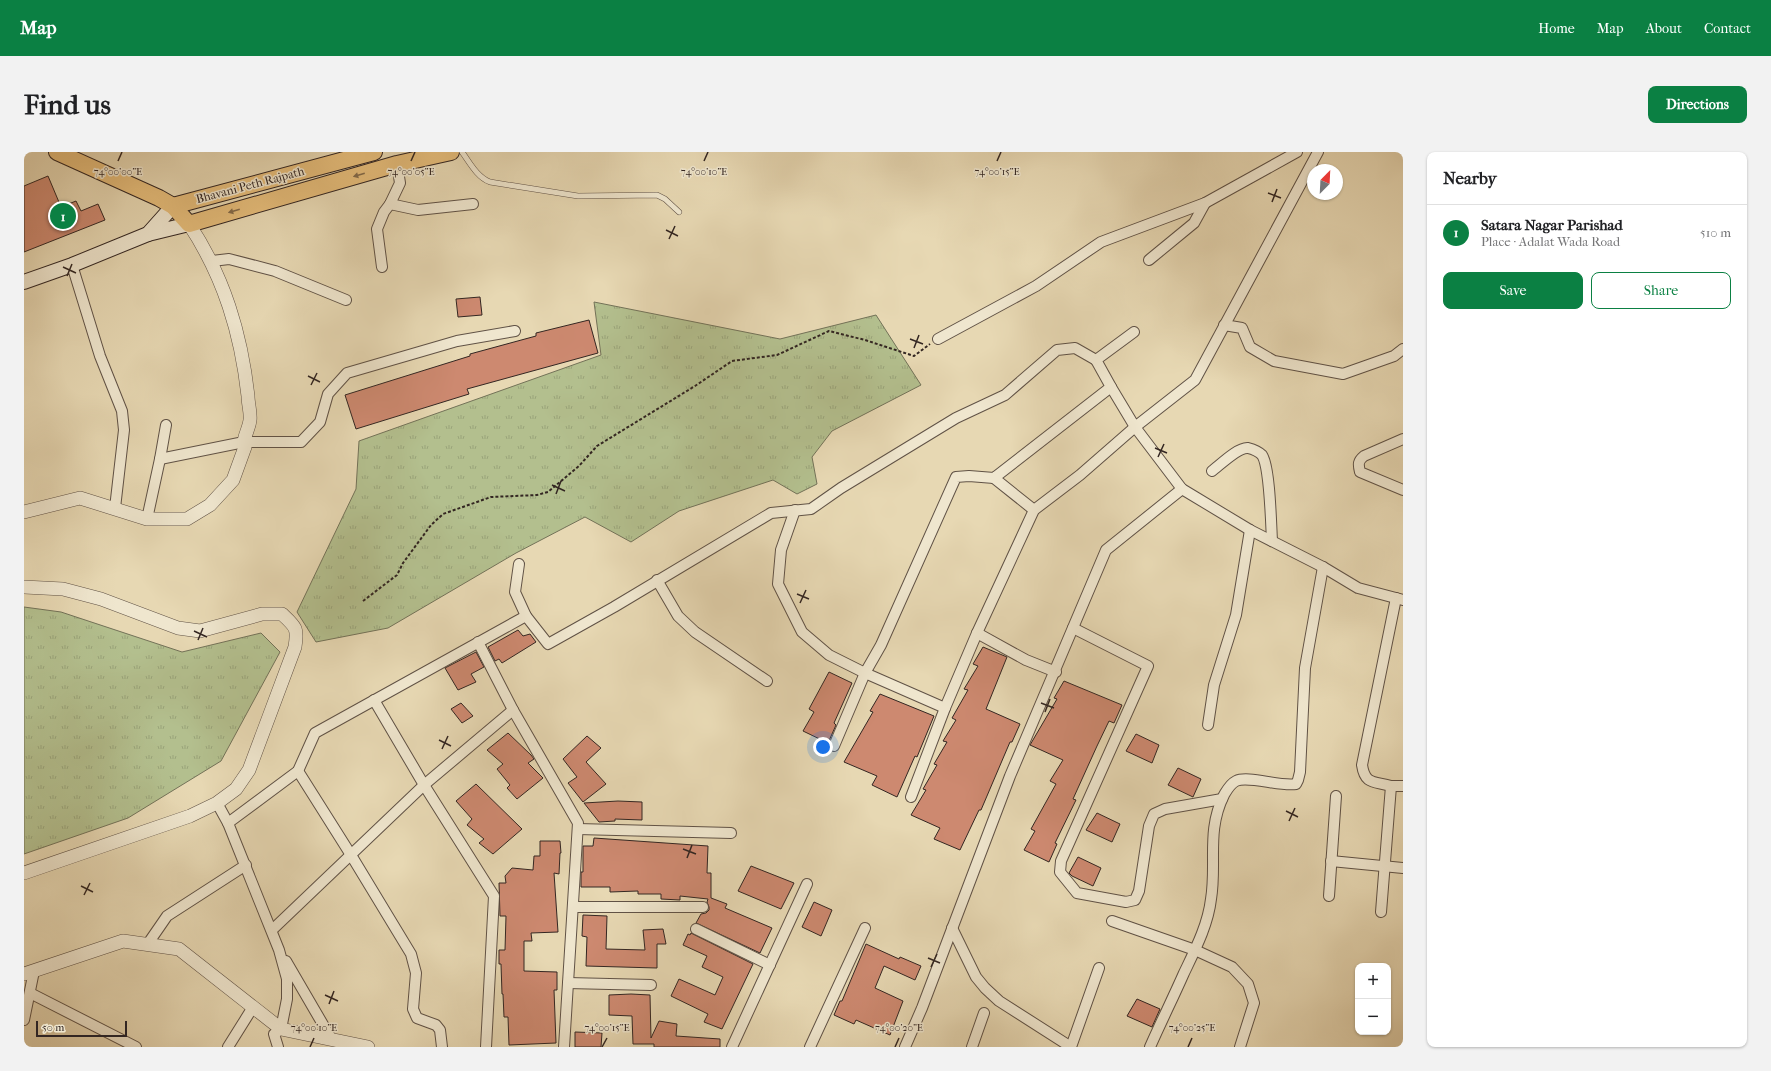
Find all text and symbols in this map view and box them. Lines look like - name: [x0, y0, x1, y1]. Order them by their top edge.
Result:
- text: Map: [20, 17, 56, 39]
- text: Home: [1538, 20, 1575, 37]
- text: Map: [1597, 20, 1624, 37]
- text: About: [1646, 20, 1682, 37]
- text: Contact: [1704, 20, 1751, 37]
- button: Directions: [1648, 86, 1747, 123]
- text: Find us: [24, 88, 111, 121]
- street label: Bhavani Peth Rajpath: [194, 164, 306, 206]
- north arrow: [1307, 164, 1343, 200]
- text: 74°00'00"E: [94, 166, 142, 178]
- text: 74°00'05"E: [387, 166, 435, 178]
- text: 74°00'10"E: [681, 166, 727, 178]
- text: 74°00'15"E: [974, 166, 1020, 178]
- text: Nearby: [1443, 168, 1497, 188]
- one-way arrow: [353, 172, 365, 178]
- pin: 1: [50, 201, 76, 231]
- one-way arrow: [228, 208, 240, 214]
- text: Satara Nagar Parishad: [1481, 216, 1623, 234]
- text: 1: [1454, 225, 1458, 240]
- text: 510 m: [1700, 225, 1731, 240]
- text: Place · Adalat Wada Road: [1481, 234, 1620, 249]
- button: Save: [1443, 272, 1583, 309]
- button: Share: [1591, 272, 1731, 309]
- your location: [813, 737, 833, 757]
- map controls: [1355, 963, 1391, 1035]
- button: +: [1355, 963, 1391, 999]
- button: −: [1355, 999, 1391, 1035]
- scale bar: [36, 1019, 127, 1038]
- text: 50 m: [42, 1021, 64, 1034]
- text: 74°00'10"E: [291, 1022, 337, 1034]
- text: 74°00'15"E: [584, 1022, 630, 1034]
- text: 74°00'20"E: [875, 1022, 923, 1034]
- text: 74°00'25"E: [1169, 1022, 1215, 1034]

